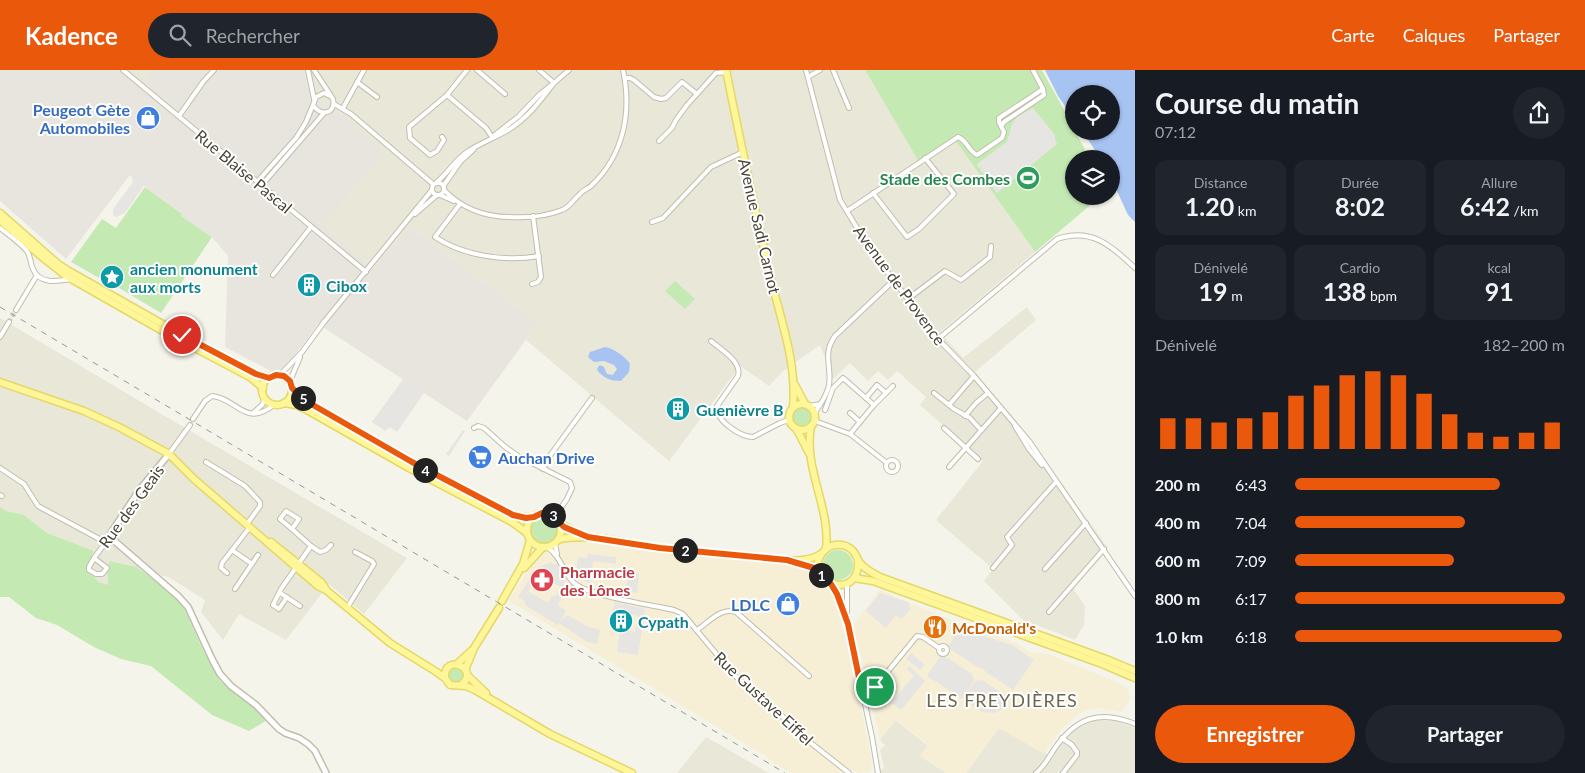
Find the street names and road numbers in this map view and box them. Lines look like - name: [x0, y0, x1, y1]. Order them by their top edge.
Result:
- street label: Rue Blaise Pascal: [192, 125, 296, 217]
- street label: Avenue Sadi Carnot: [735, 156, 785, 296]
- street label: Avenue de Provence: [850, 221, 950, 349]
- street label: Rue des Geais: [94, 461, 168, 551]
- street label: Rue Gustave Eiffel: [711, 647, 817, 749]

